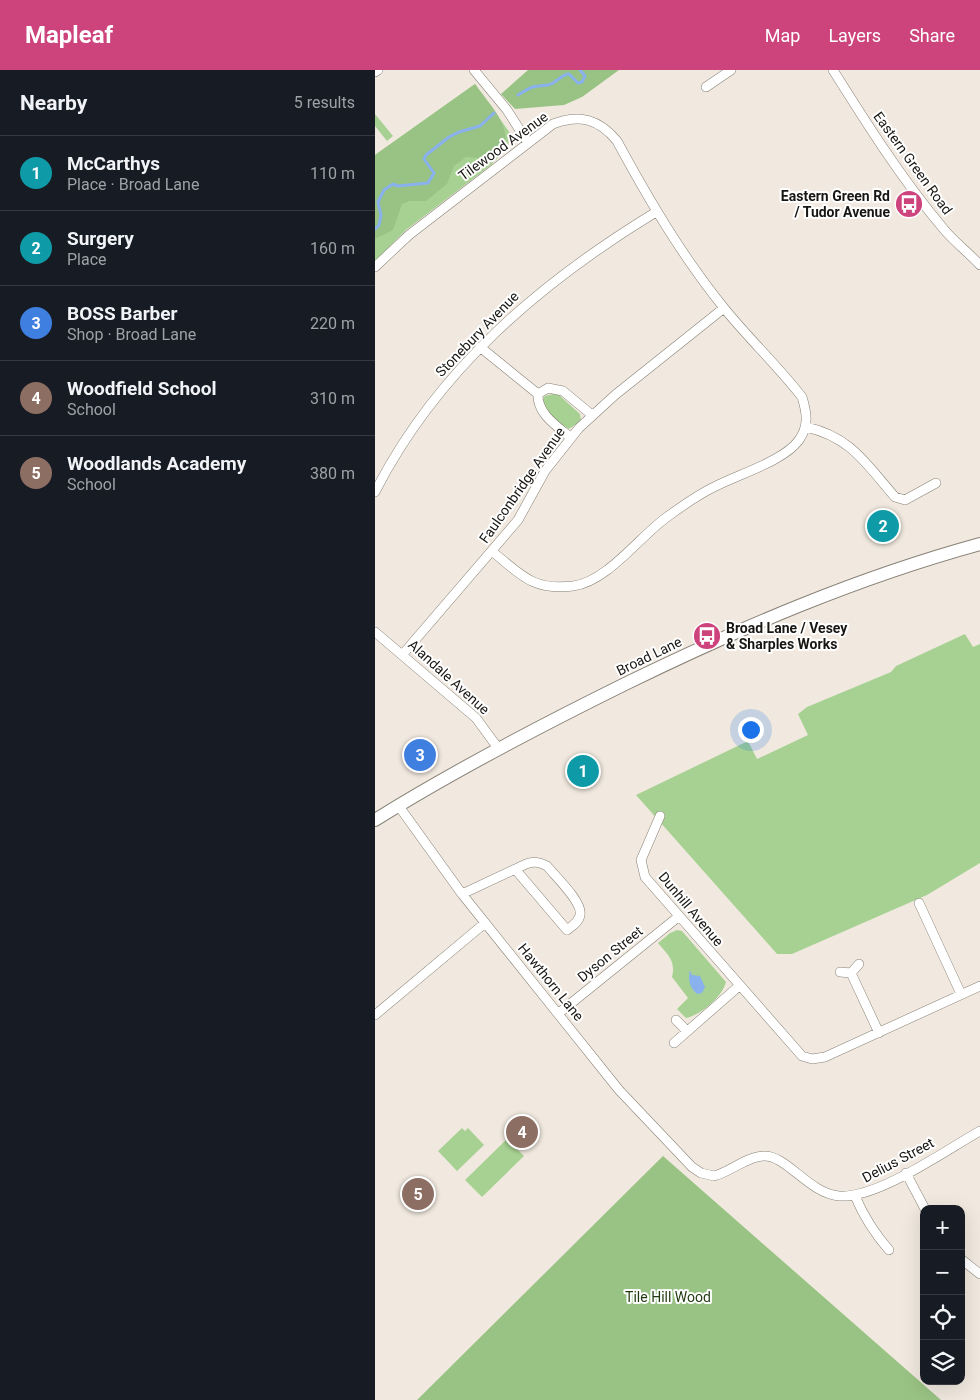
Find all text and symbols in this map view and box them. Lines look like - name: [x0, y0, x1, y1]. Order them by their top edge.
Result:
- text: Mapleaf: [25, 21, 113, 49]
- text: Map: [765, 25, 800, 46]
- text: Layers: [828, 25, 881, 46]
- text: Share: [909, 25, 955, 46]
- text: Nearby: [20, 91, 87, 115]
- text: 5 results: [294, 93, 355, 112]
- street label: Tilewood Avenue: [455, 108, 551, 184]
- street label: Eastern Green Road: [870, 109, 956, 217]
- text: McCarthys: [67, 152, 160, 175]
- text: 1: [31, 164, 41, 183]
- text: 110 m: [310, 164, 355, 183]
- text: Place · Broad Lane: [67, 175, 199, 194]
- place label: Eastern Green Rd / Tudor Avenue: [781, 188, 890, 220]
- bus stop icon: Eastern Green Rd / Tudor Avenue: [894, 189, 924, 219]
- text: Surgery: [67, 227, 134, 250]
- text: 2: [31, 239, 41, 258]
- text: 160 m: [310, 239, 355, 258]
- text: Place: [67, 250, 107, 269]
- street label: Stonebury Avenue: [432, 288, 522, 380]
- text: BOSS Barber: [67, 302, 178, 325]
- text: 3: [31, 314, 41, 333]
- text: 220 m: [310, 314, 355, 333]
- text: Shop · Broad Lane: [67, 325, 196, 344]
- text: Woodfield School: [67, 377, 217, 400]
- text: 4: [31, 389, 41, 408]
- text: 310 m: [310, 389, 355, 408]
- text: School: [67, 400, 116, 419]
- street label: Faulconbridge Avenue: [476, 424, 568, 546]
- text: Woodlands Academy: [67, 452, 246, 475]
- text: 5: [31, 464, 41, 483]
- text: 380 m: [310, 464, 355, 483]
- text: School: [67, 475, 116, 494]
- pin: 2: [867, 507, 899, 545]
- place label: Broad Lane / Vesey & Sharples Works: [726, 620, 848, 652]
- bus stop icon: Broad Lane / Vesey & Sharples Works: [692, 621, 722, 651]
- street label: Broad Lane: [614, 633, 684, 679]
- street label: Alandale Avenue: [405, 636, 493, 718]
- your location: [738, 717, 764, 743]
- pin: 3: [404, 736, 436, 774]
- pin: 1: [567, 752, 599, 790]
- street label: Dunhill Avenue: [655, 869, 727, 949]
- street label: Dyson Street: [574, 923, 646, 985]
- street label: Hawthorn Lane: [515, 940, 587, 1024]
- pin: 4: [506, 1113, 538, 1151]
- street label: Delius Street: [859, 1134, 937, 1186]
- pin: 5: [402, 1175, 434, 1213]
- map controls: [920, 1205, 965, 1385]
- button: +: [920, 1205, 965, 1250]
- button: −: [920, 1250, 965, 1295]
- park label: Tile Hill Wood: [625, 1289, 711, 1305]
- button: locate: [920, 1295, 965, 1340]
- button: layers: [920, 1340, 965, 1385]

